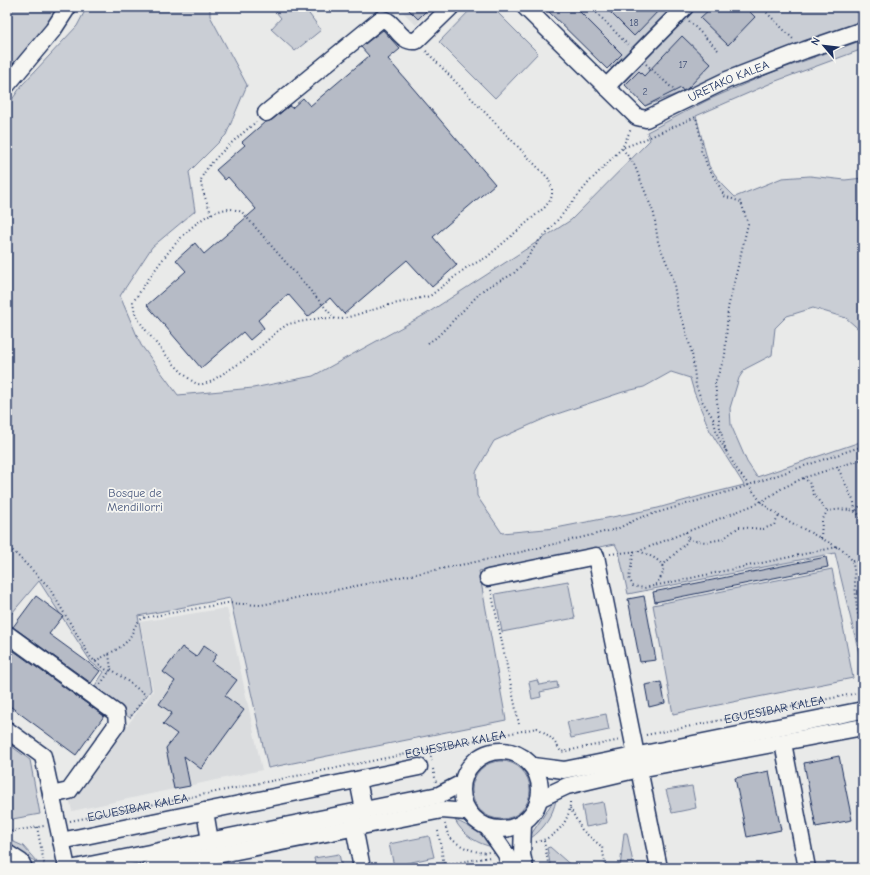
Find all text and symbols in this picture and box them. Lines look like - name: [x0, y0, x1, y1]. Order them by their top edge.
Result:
- house number: 18: [629, 17, 639, 29]
- north arrow: [804, 26, 844, 66]
- text: N: [808, 35, 823, 48]
- street label: URETAKO KALEA: [686, 58, 771, 105]
- house number: 17: [679, 59, 688, 71]
- house number: 2: [642, 86, 648, 98]
- park label: Bosque de Mendillorri: [107, 486, 163, 514]
- street label: EGUESIBAR KALEA: [723, 693, 826, 726]
- street label: EGUESIBAR KALEA: [404, 727, 507, 761]
- street label: EGUESIBAR KALEA: [86, 791, 189, 824]

